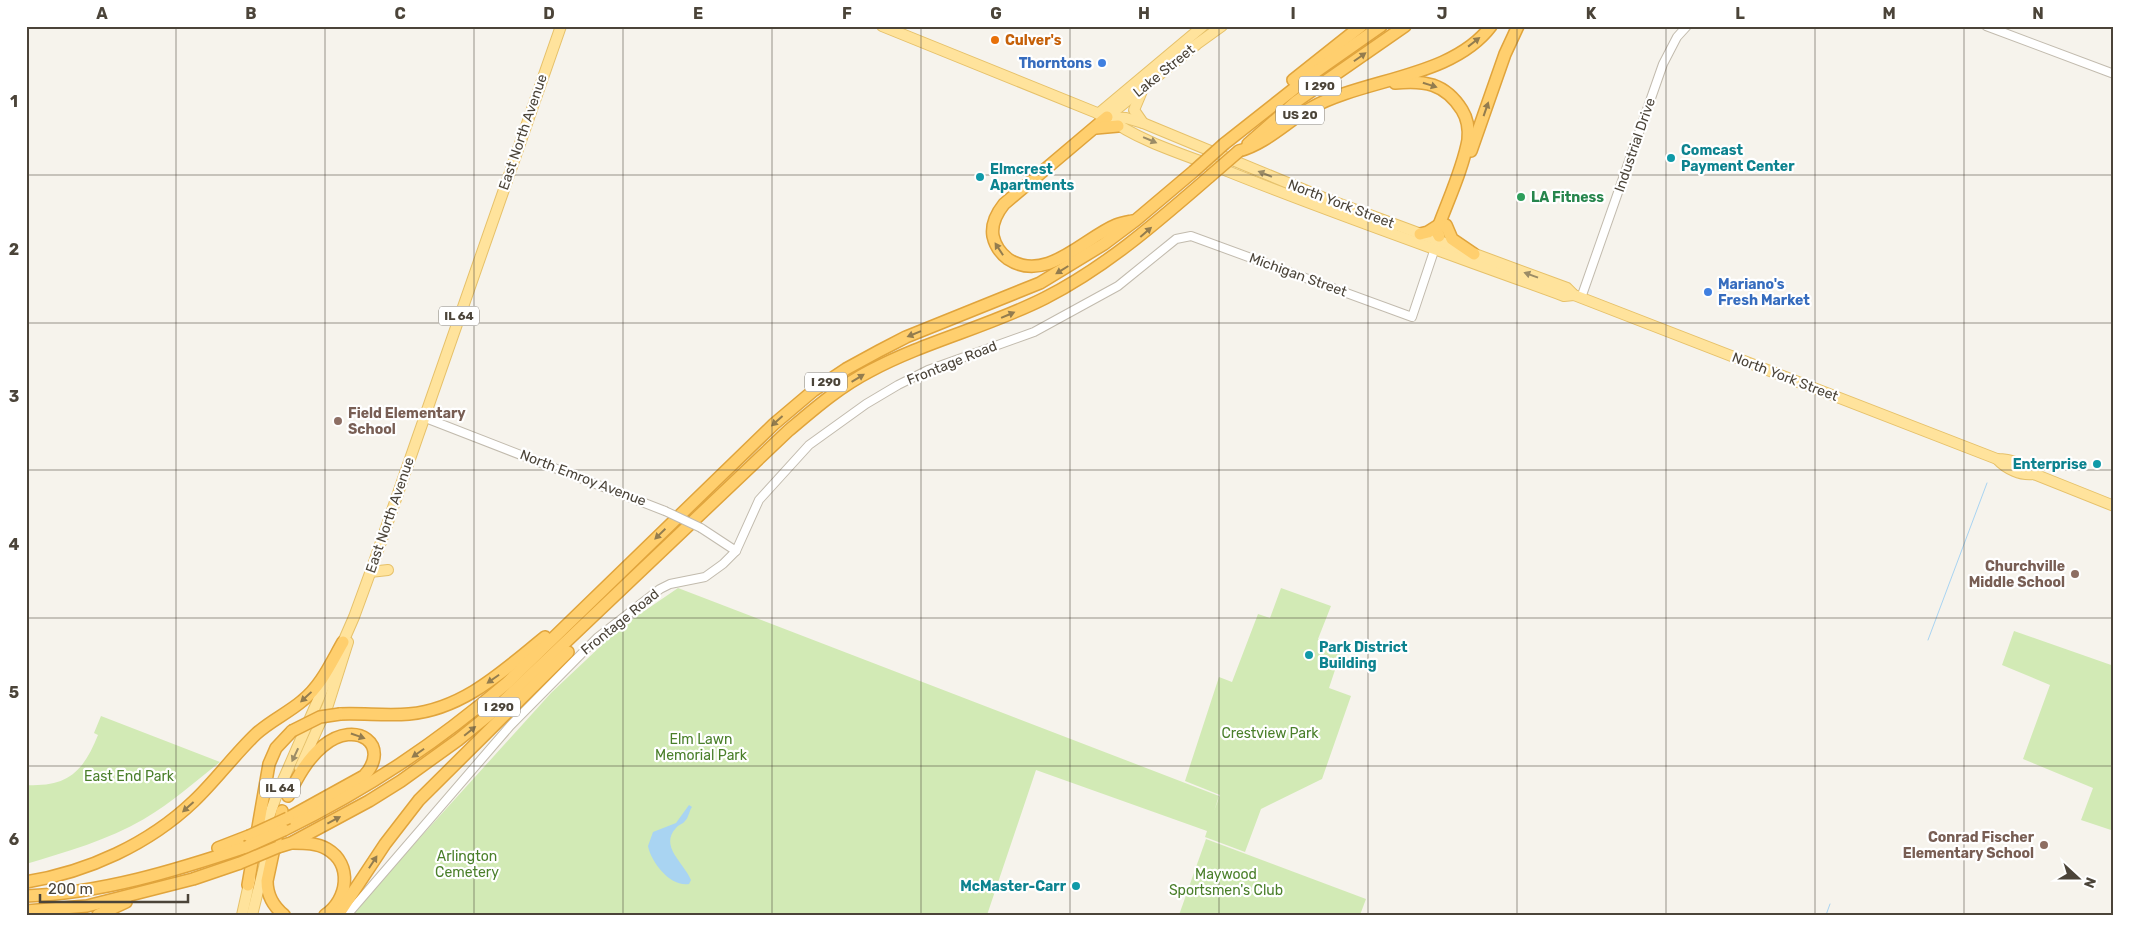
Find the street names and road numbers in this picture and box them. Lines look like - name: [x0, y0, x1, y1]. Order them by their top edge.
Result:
- street label: Lake Street: [1130, 41, 1199, 101]
- street label: East North Avenue: [495, 72, 551, 192]
- road number: I 290: [1299, 76, 1341, 95]
- street label: Industrial Drive: [1611, 95, 1659, 194]
- road number: US 20: [1276, 106, 1324, 124]
- street label: North York Street: [1286, 176, 1397, 232]
- street label: Michigan Street: [1247, 249, 1350, 301]
- road number: IL 64: [439, 306, 479, 326]
- street label: Frontage Road: [904, 337, 1000, 389]
- street label: North York Street: [1730, 349, 1841, 405]
- road number: I 290: [805, 372, 847, 392]
- street label: North Emroy Avenue: [517, 446, 649, 510]
- street label: East North Avenue: [362, 455, 418, 575]
- street label: Frontage Road: [578, 585, 662, 659]
- road number: I 290: [478, 698, 520, 716]
- road number: IL 64: [260, 778, 300, 798]

